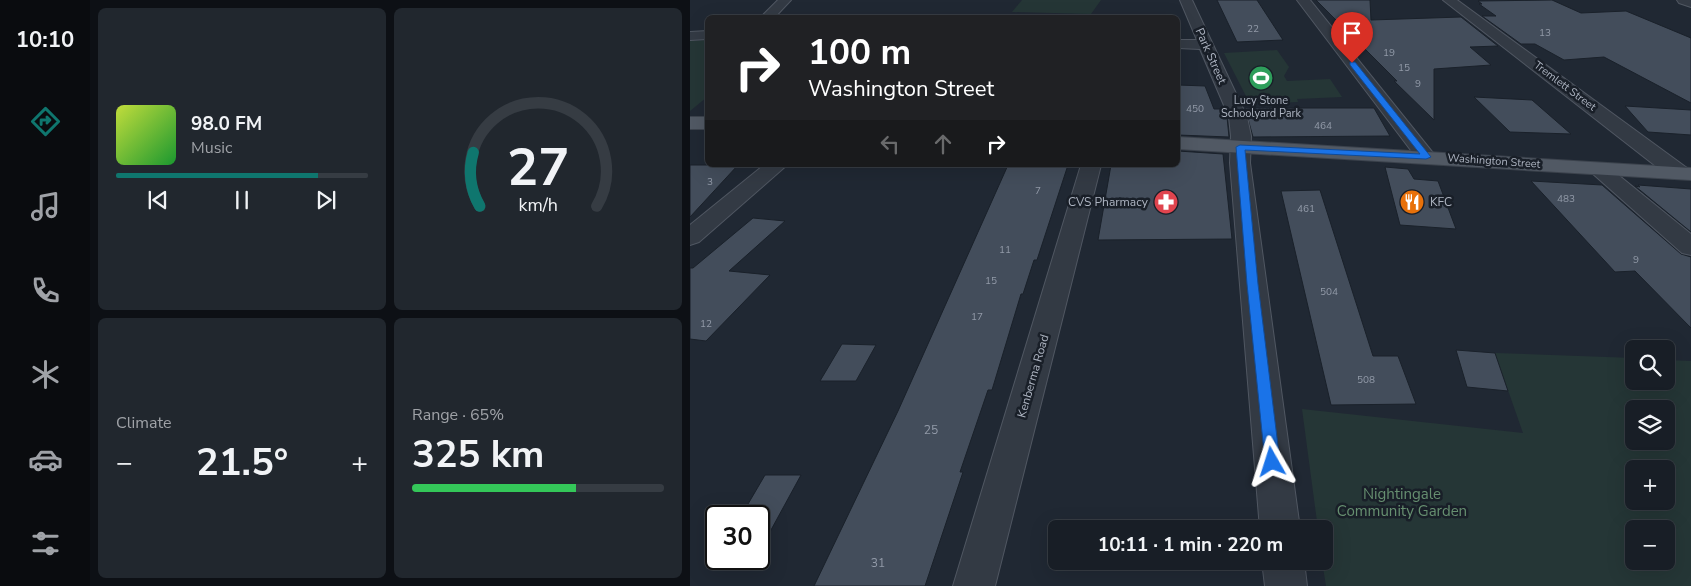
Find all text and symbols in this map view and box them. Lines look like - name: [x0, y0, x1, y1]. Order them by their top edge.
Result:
- pin: [1331, 12, 1373, 63]
- icon: arrive: [1338, 19, 1366, 47]
- house number: 22: [1247, 22, 1259, 36]
- text: 10:10: [16, 25, 74, 55]
- street label: Park Street: [1192, 25, 1231, 87]
- house number: 13: [1539, 26, 1551, 40]
- text: 100 m: [808, 29, 911, 76]
- icon: right: [725, 35, 790, 100]
- house number: 19: [1383, 46, 1395, 60]
- street label: Tremlett Street: [1531, 58, 1599, 114]
- house number: 15: [1398, 61, 1410, 75]
- sports icon: Lucy Stone Schoolyard Park: [1248, 65, 1274, 91]
- text: Washington Street: [808, 74, 994, 104]
- house number: 9: [1415, 77, 1421, 91]
- place label: Lucy Stone Schoolyard Park: [1221, 93, 1301, 121]
- house number: 450: [1186, 102, 1204, 116]
- icon: directions: [28, 104, 63, 139]
- text: 98.0 FM: [191, 111, 262, 137]
- house number: 464: [1314, 119, 1332, 133]
- icon: left: [876, 130, 904, 158]
- icon: ahead: [929, 130, 957, 158]
- icon: right: [982, 130, 1010, 158]
- text: 27: [507, 132, 569, 203]
- text: Music: [191, 137, 232, 159]
- street label: Washington Street: [1447, 150, 1541, 172]
- house number: 3: [707, 175, 713, 189]
- house number: 7: [1035, 184, 1041, 198]
- icon: previous: [144, 186, 172, 214]
- icon: pause: [228, 186, 256, 214]
- icon: next: [312, 186, 340, 214]
- icon: music: [28, 189, 63, 224]
- pharmacy icon: CVS Pharmacy: [1153, 189, 1179, 215]
- restaurant icon: KFC: [1399, 189, 1425, 215]
- house number: 483: [1557, 192, 1575, 206]
- text: km/h: [518, 193, 558, 217]
- place label: CVS Pharmacy: [1068, 194, 1149, 210]
- place label: KFC: [1430, 194, 1452, 210]
- house number: 461: [1297, 202, 1315, 216]
- house number: 11: [999, 243, 1011, 257]
- house number: 9: [1633, 253, 1639, 267]
- icon: phone: [28, 273, 63, 308]
- house number: 15: [985, 274, 997, 288]
- house number: 504: [1320, 285, 1338, 299]
- house number: 17: [971, 310, 983, 324]
- house number: 12: [700, 317, 712, 331]
- street label: Kenberma Road: [1013, 333, 1053, 419]
- map controls: [1625, 340, 1675, 570]
- button: search: [1625, 340, 1675, 390]
- icon: climate: [28, 357, 63, 392]
- house number: 508: [1357, 373, 1375, 387]
- button: layers: [1625, 400, 1675, 450]
- text: Range · 65%: [412, 404, 504, 426]
- text: Climate: [116, 412, 171, 434]
- house number: 25: [924, 422, 938, 438]
- text: 325 km: [412, 429, 544, 480]
- position arrow: [1245, 435, 1297, 487]
- text: 21.5°: [196, 437, 288, 488]
- icon: car: [28, 442, 63, 477]
- text: −: [116, 444, 133, 482]
- text: +: [351, 444, 368, 482]
- button: +: [1625, 460, 1675, 510]
- park label: Nightingale Community Garden: [1337, 484, 1467, 521]
- speed limit sign: 30: [705, 505, 770, 570]
- button: −: [1625, 520, 1675, 570]
- icon: filters: [28, 526, 63, 561]
- text: 10:11 · 1 min · 220 m: [1098, 532, 1283, 558]
- house number: 31: [871, 555, 885, 571]

